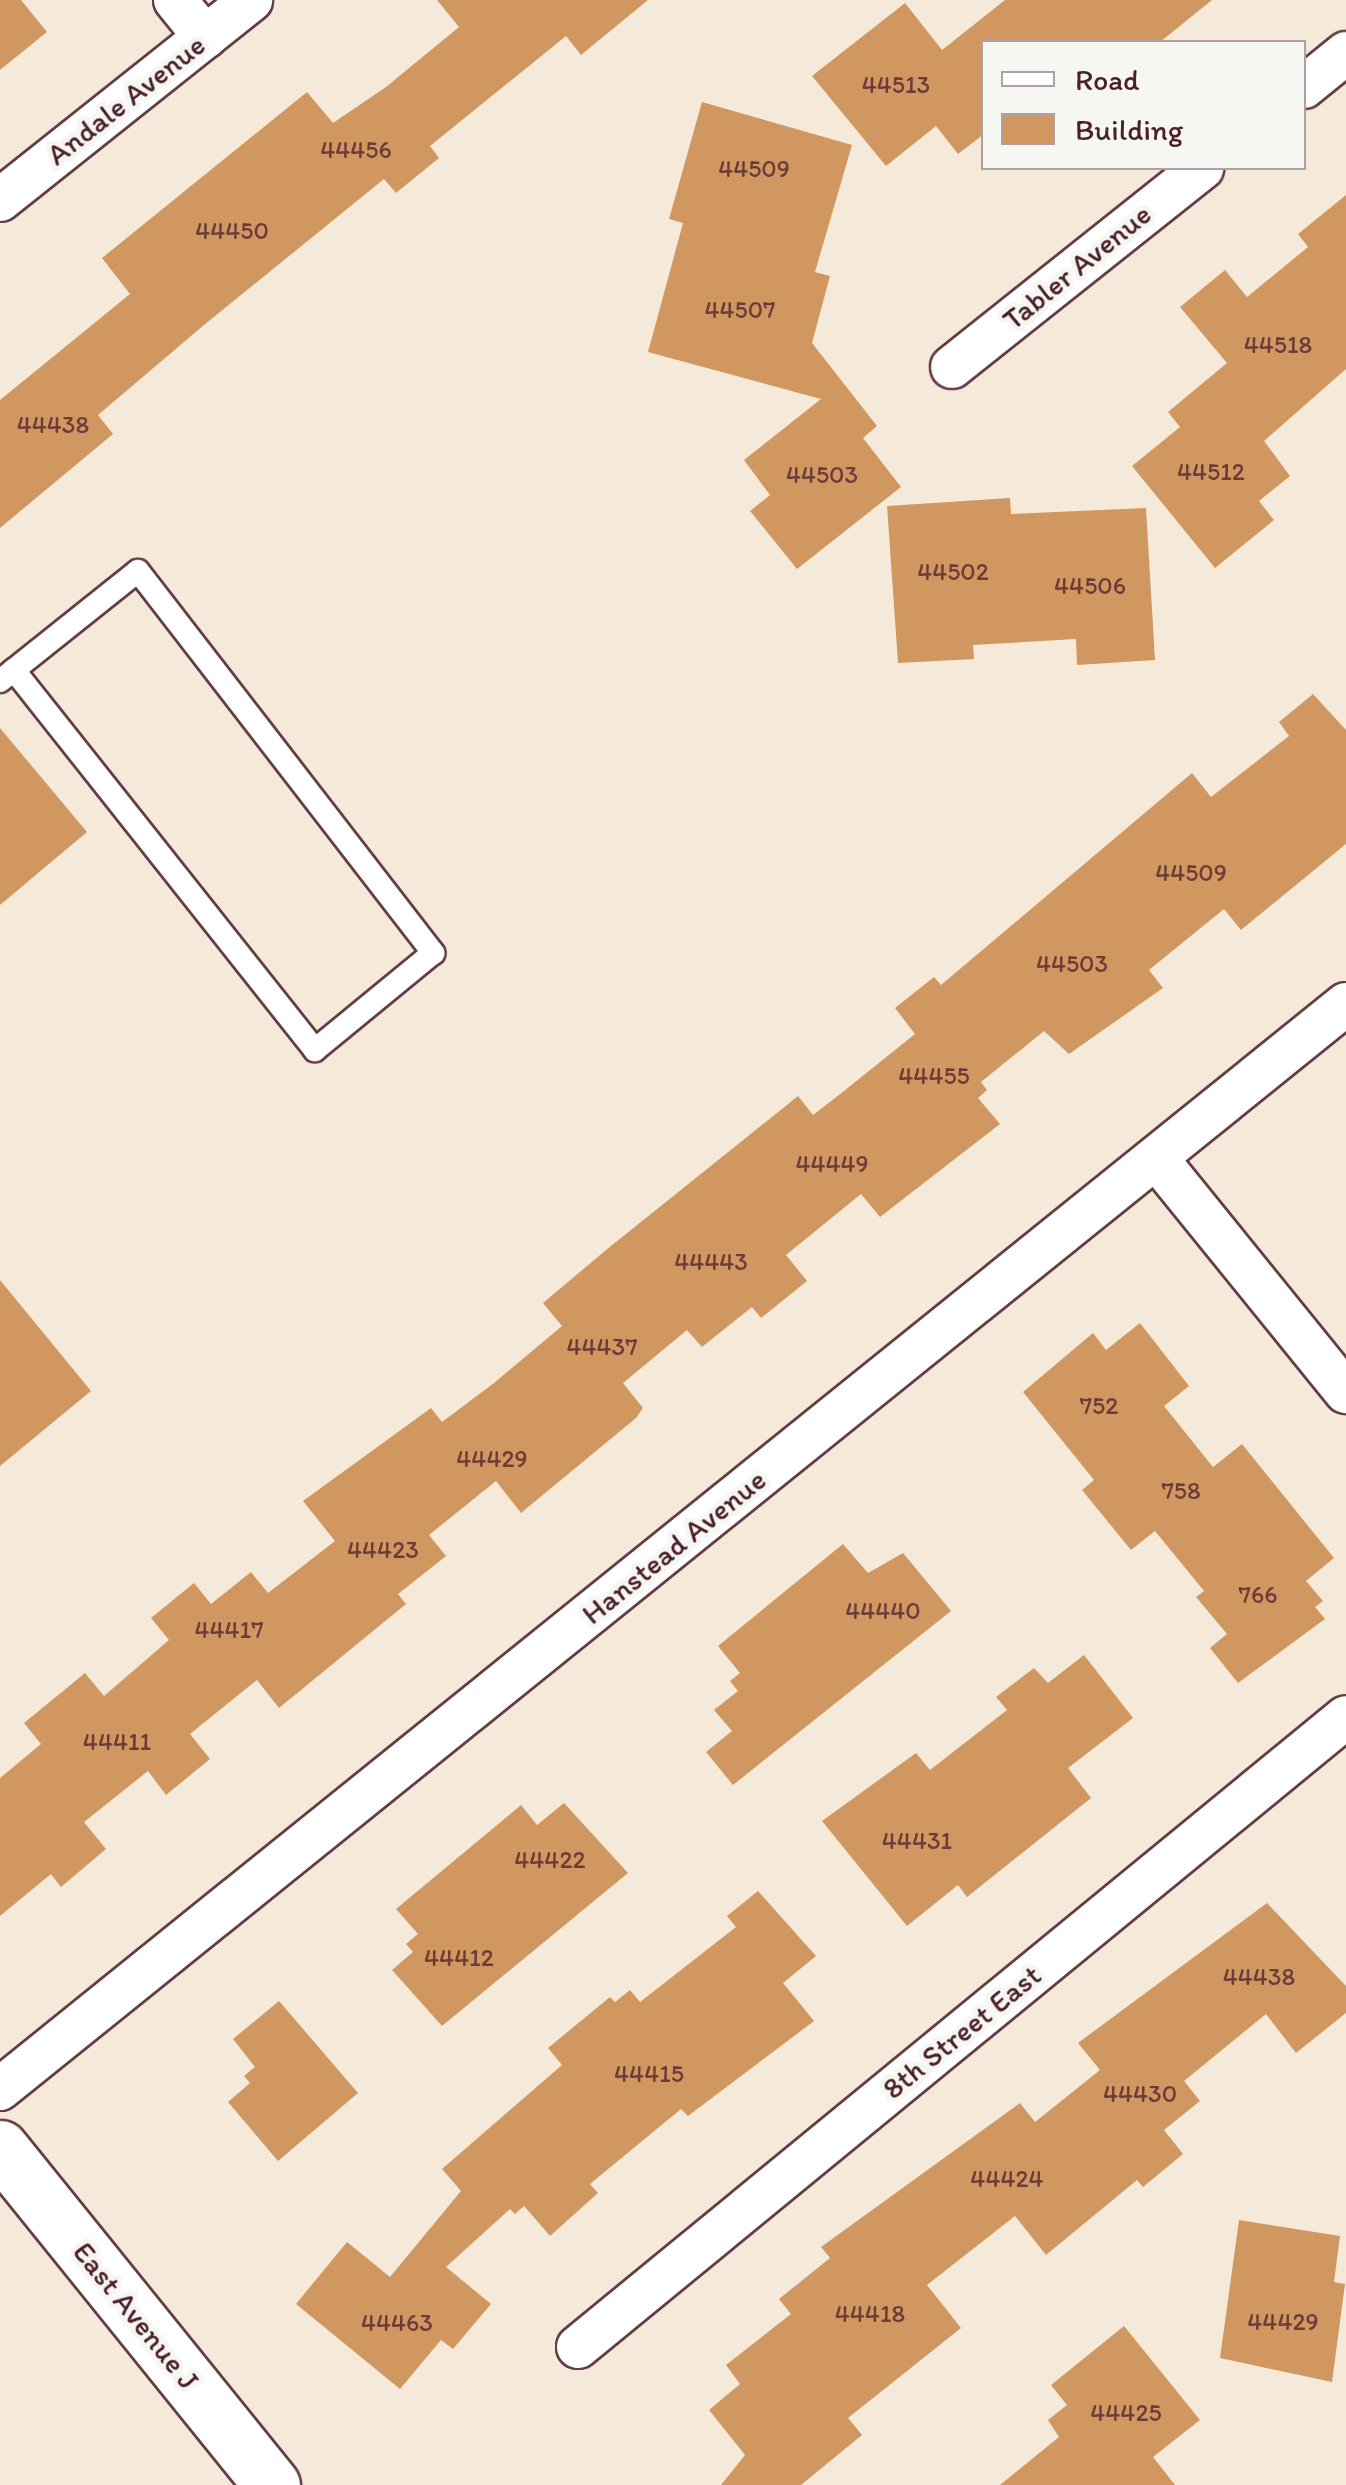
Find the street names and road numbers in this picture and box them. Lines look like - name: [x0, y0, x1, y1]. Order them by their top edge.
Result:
- street label: Andale Avenue: [40, 27, 212, 173]
- street label: Tabler Avenue: [996, 196, 1158, 338]
- street label: Hanstead Avenue: [575, 1462, 773, 1632]
- street label: 8th Street East: [876, 1957, 1048, 2107]
- street label: East Avenue J: [66, 2235, 206, 2397]

